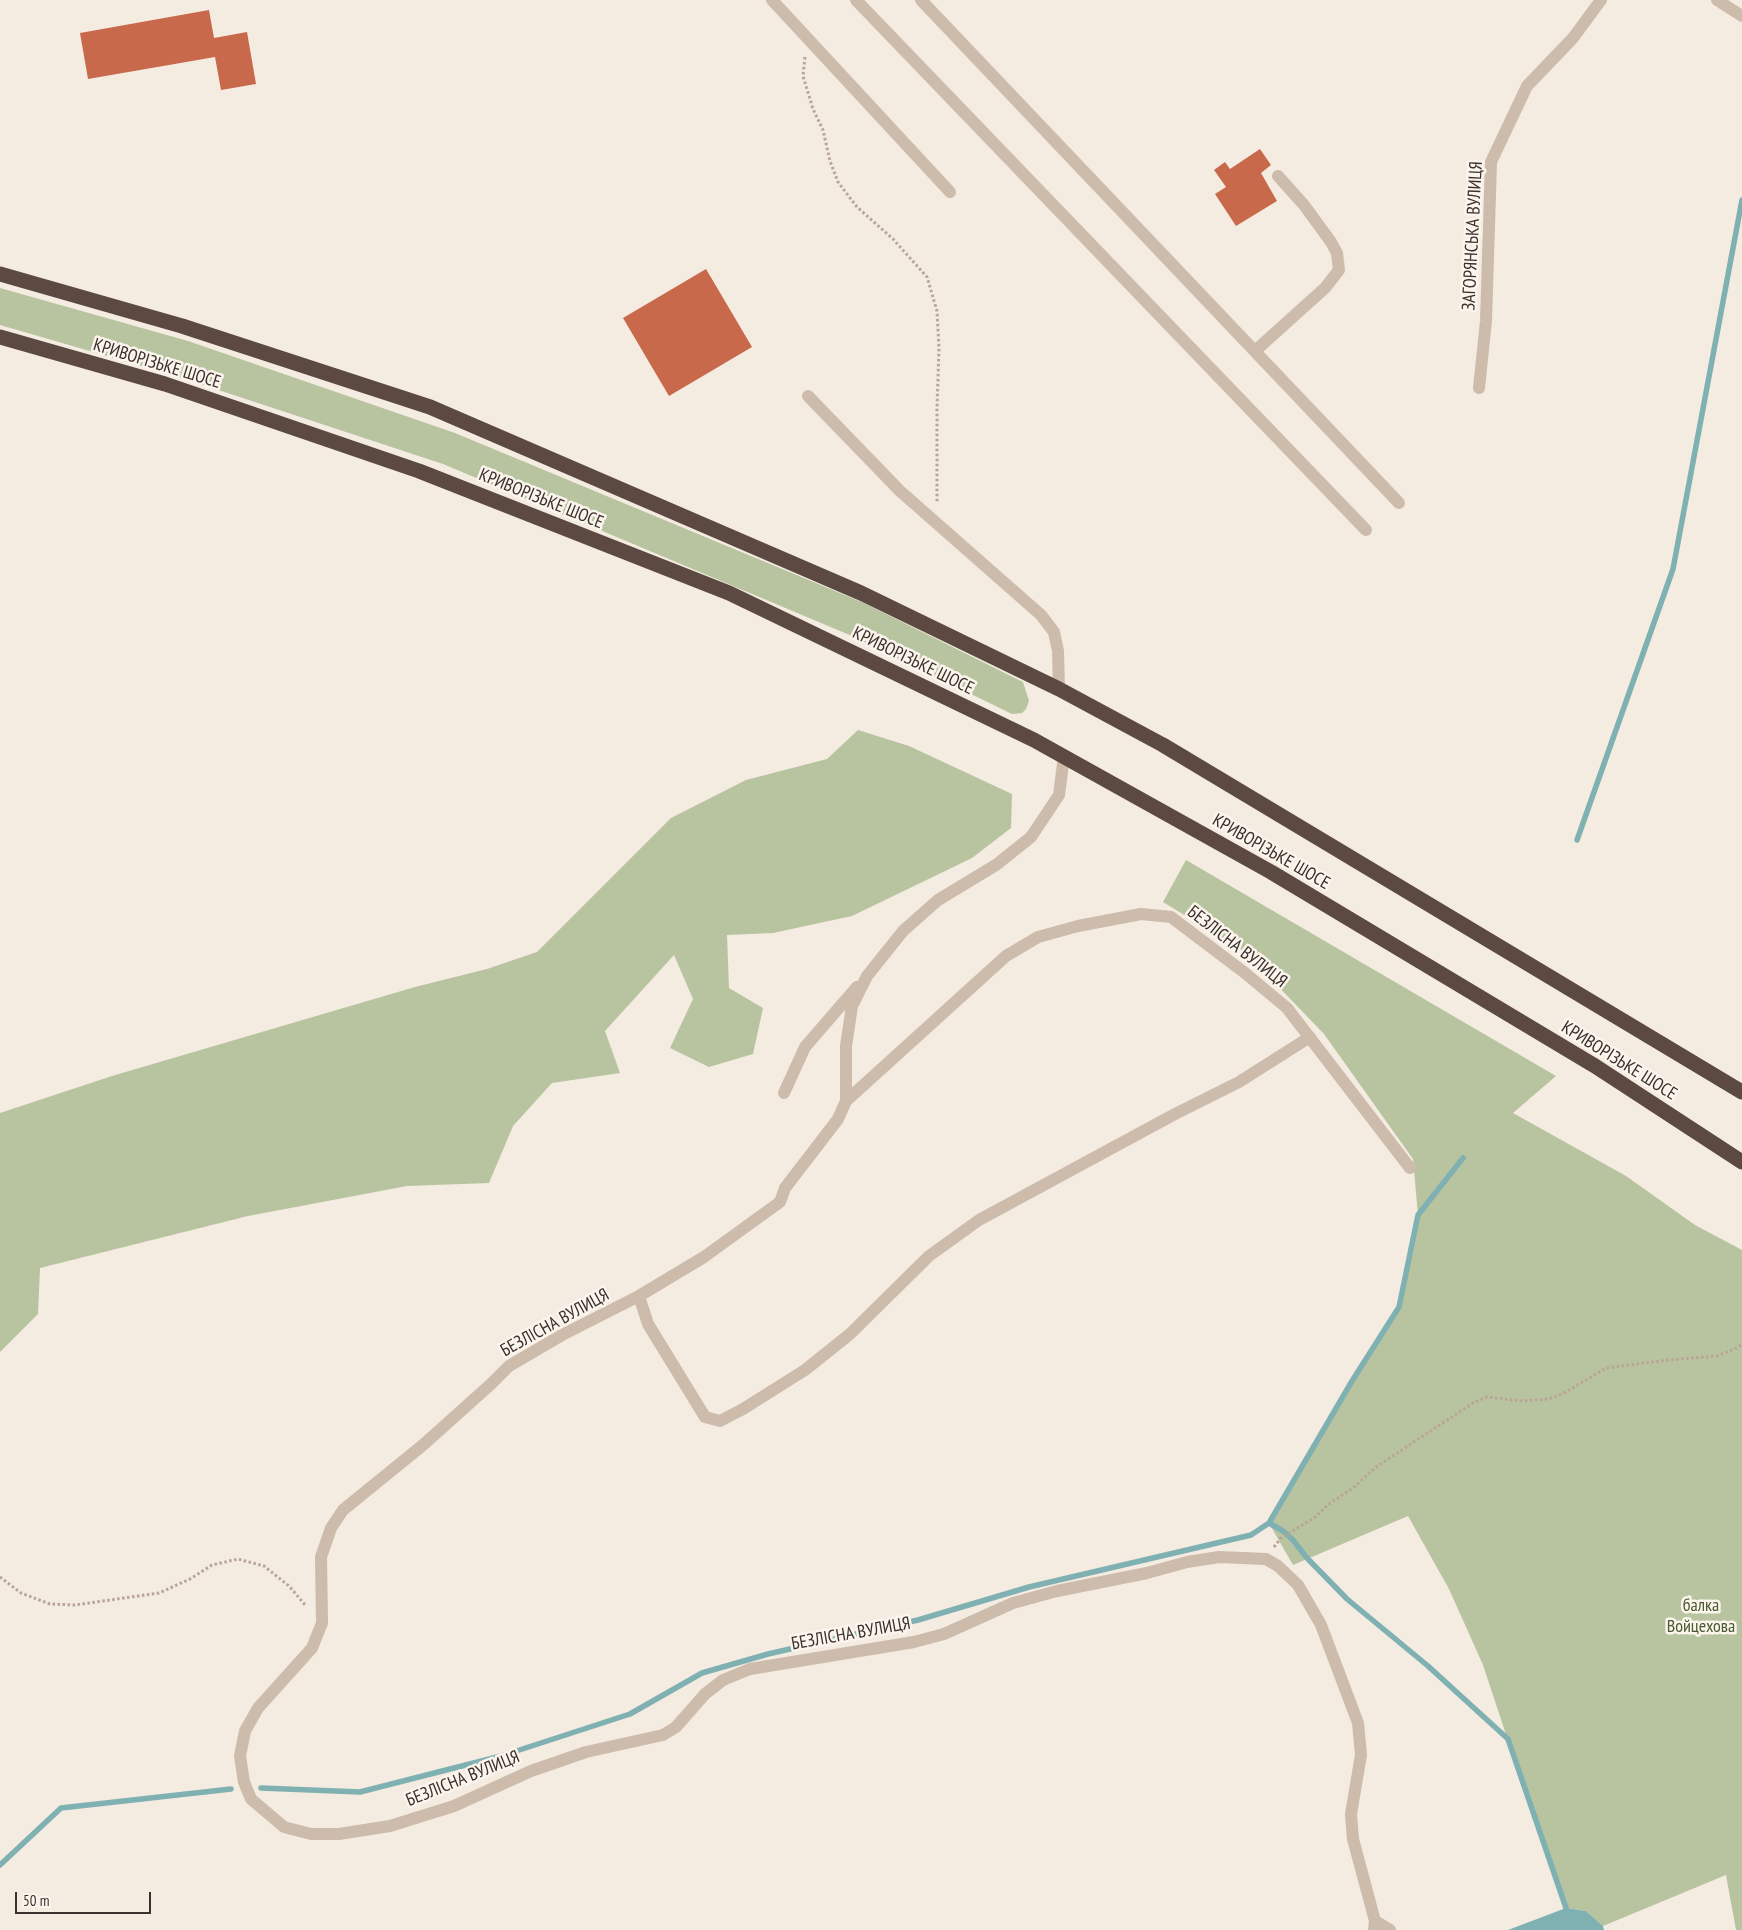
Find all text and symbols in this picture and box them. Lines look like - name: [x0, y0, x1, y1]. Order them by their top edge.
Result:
- street label: ЗАГОРЯНСЬКА ВУЛИЦЯ: [1458, 161, 1488, 311]
- street label: КРИВОРІЗЬКЕ ШОСЕ: [91, 334, 223, 394]
- street label: КРИВОРІЗЬКЕ ШОСЕ: [476, 464, 606, 534]
- street label: КРИВОРІЗЬКЕ ШОСЕ: [849, 622, 977, 700]
- street label: КРИВОРІЗЬКЕ ШОСЕ: [1208, 810, 1334, 894]
- street label: БЕЗЛІСНА ВУЛИЦЯ: [1183, 901, 1291, 993]
- street label: КРИВОРІЗЬКЕ ШОСЕ: [1557, 1017, 1681, 1105]
- street label: БЕЗЛІСНА ВУЛИЦЯ: [497, 1284, 613, 1362]
- park label: балка Войцехова: [1667, 1595, 1735, 1638]
- street label: БЕЗЛІСНА ВУЛИЦЯ: [790, 1613, 912, 1655]
- street label: БЕЗЛІСНА ВУЛИЦЯ: [403, 1746, 523, 1812]
- scale bar: [18, 1882, 154, 1914]
- text: 50 m: [23, 1891, 49, 1910]

